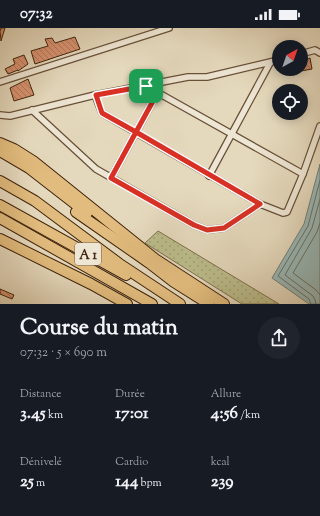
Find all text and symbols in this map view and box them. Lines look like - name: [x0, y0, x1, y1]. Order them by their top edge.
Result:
- text: 07:32: [20, 4, 52, 25]
- north arrow: [272, 40, 308, 76]
- map controls: [272, 40, 308, 120]
- pin: [129, 69, 163, 103]
- icon: arrive: [135, 75, 157, 97]
- button: locate: [272, 84, 308, 120]
- road number: A 1: [75, 243, 101, 265]
- text: Course du matin: [20, 313, 178, 345]
- button: share: [258, 317, 300, 359]
- text: 07:32 · 5 × 690 m: [20, 344, 107, 362]
- text: Distance: [20, 386, 61, 402]
- text: Durée: [115, 386, 145, 402]
- text: Allure: [211, 386, 241, 402]
- text: 3.45: [20, 402, 46, 426]
- text: 17:01: [115, 402, 148, 426]
- text: 4:56: [211, 402, 238, 426]
- text: km: [46, 407, 63, 423]
- text: /km: [238, 407, 260, 423]
- text: Dénivelé: [20, 454, 62, 470]
- text: Cardio: [115, 454, 148, 470]
- text: kcal: [211, 454, 230, 470]
- text: 25: [20, 470, 34, 494]
- text: 144: [115, 470, 138, 494]
- text: 239: [211, 470, 234, 494]
- text: m: [34, 475, 45, 491]
- text: bpm: [138, 475, 162, 491]

